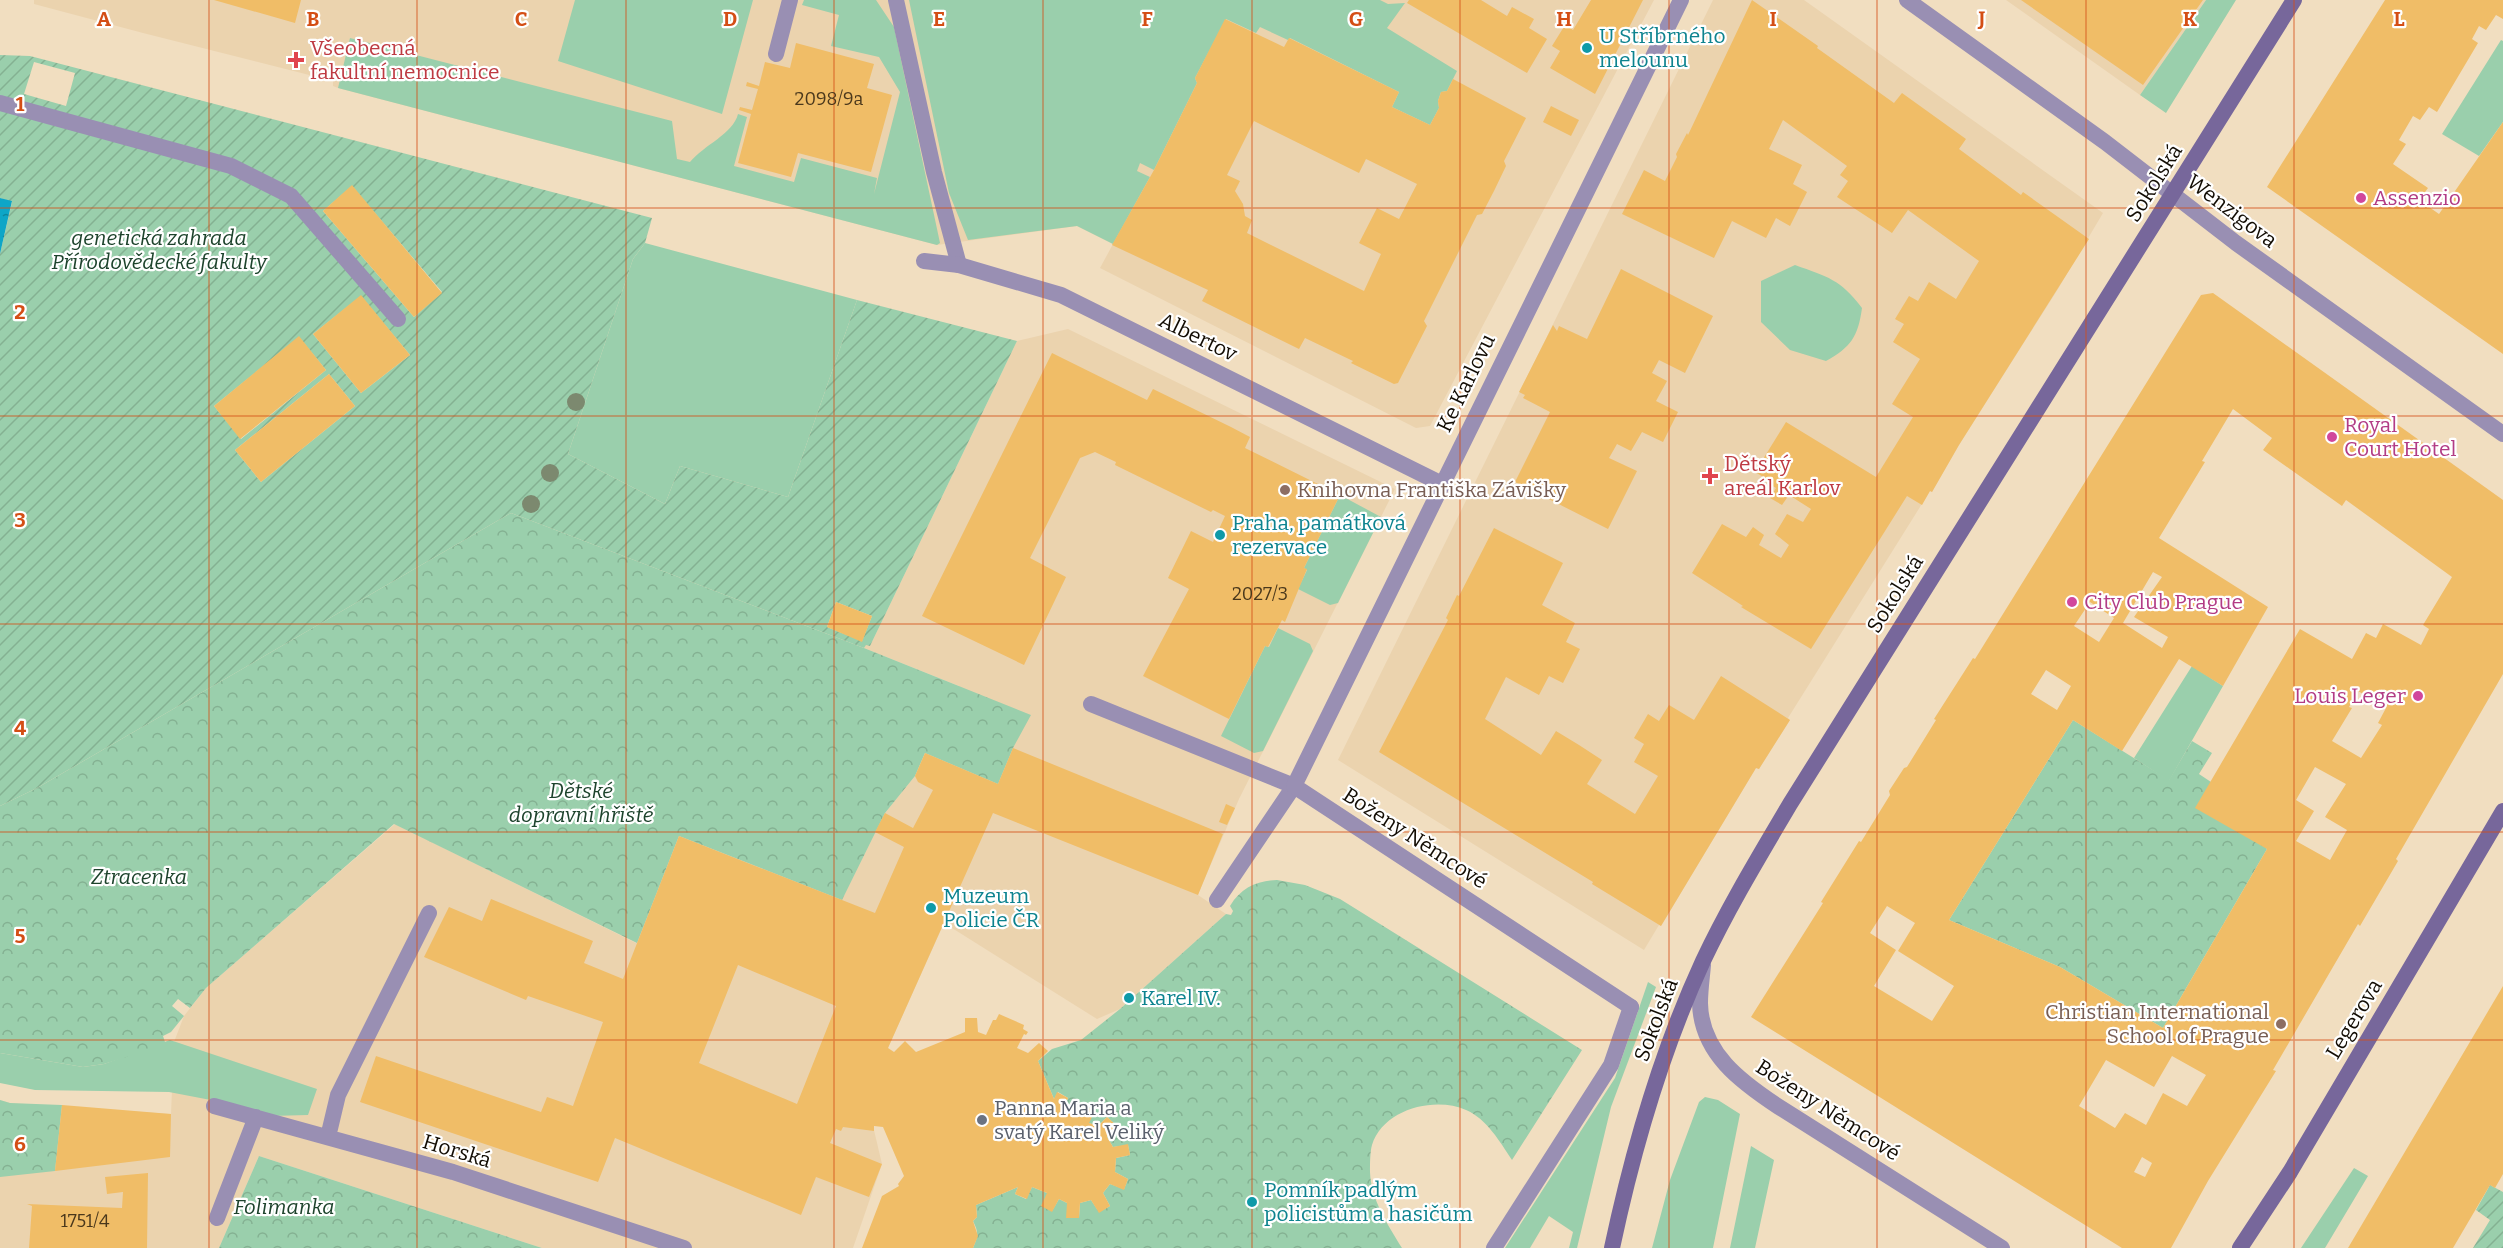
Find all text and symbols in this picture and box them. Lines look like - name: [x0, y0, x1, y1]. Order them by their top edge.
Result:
- text: A: [97, 7, 112, 31]
- text: B: [307, 7, 320, 31]
- text: C: [515, 7, 527, 31]
- text: D: [723, 7, 737, 31]
- text: E: [933, 7, 945, 31]
- text: F: [1141, 7, 1153, 31]
- text: G: [1349, 7, 1363, 31]
- text: H: [1556, 7, 1572, 31]
- text: I: [1769, 7, 1777, 31]
- text: J: [1978, 7, 1986, 31]
- text: K: [2183, 7, 2198, 31]
- text: L: [2393, 7, 2405, 31]
- place label: U Stříbrného melounu: [1599, 23, 1725, 73]
- place label: Všeobecná fakultní nemocnice: [310, 35, 500, 85]
- marker: U Stříbrného melounu: [1580, 41, 1594, 55]
- marker: Všeobecná fakultní nemocnice: [287, 51, 305, 69]
- house number: 2098/9a: [795, 88, 864, 110]
- text: 1: [16, 92, 25, 116]
- street label: Sokolská: [2120, 139, 2188, 227]
- street label: Wenzigova: [2182, 169, 2283, 254]
- place label: Assenzio: [2373, 185, 2461, 211]
- marker: Assenzio: [2354, 191, 2368, 205]
- park label: genetická zahrada Přírodovědecké fakulty: [51, 225, 268, 275]
- text: 2: [14, 300, 26, 324]
- street label: Albertov: [1155, 307, 1242, 367]
- street label: Ke Karlovu: [1431, 330, 1501, 436]
- place label: Royal Court Hotel: [2344, 412, 2456, 462]
- marker: Royal Court Hotel: [2325, 430, 2339, 444]
- place label: Dětský areál Karlov: [1724, 451, 1842, 501]
- marker: Dětský areál Karlov: [1701, 467, 1719, 485]
- place label: Knihovna Františka Závišky: [1297, 477, 1567, 503]
- marker: Knihovna Františka Závišky: [1278, 483, 1292, 497]
- text: 3: [14, 508, 26, 532]
- place label: Praha, památková rezervace: [1232, 510, 1406, 560]
- marker: Praha, památková rezervace: [1213, 528, 1227, 542]
- street label: Sokolská: [1861, 550, 1929, 638]
- house number: 2027/3: [1232, 583, 1288, 605]
- place label: City Club Prague: [2084, 589, 2243, 615]
- marker: City Club Prague: [2065, 595, 2079, 609]
- place label: Louis Leger: [2294, 683, 2406, 709]
- marker: Louis Leger: [2411, 689, 2425, 703]
- text: 4: [14, 716, 26, 740]
- park label: Dětské dopravní hřiště: [509, 778, 654, 828]
- street label: Boženy Němcové: [1338, 782, 1492, 894]
- park label: Ztracenka: [91, 864, 187, 890]
- place label: Muzeum Policie ČR: [943, 883, 1040, 933]
- marker: Muzeum Policie ČR: [924, 901, 938, 915]
- text: 5: [15, 924, 26, 948]
- street label: Sokolská: [1628, 974, 1684, 1065]
- street label: Legerova: [2320, 974, 2388, 1064]
- place label: Karel IV.: [1141, 985, 1221, 1011]
- marker: Karel IV.: [1122, 991, 1136, 1005]
- place label: Christian International School of Prague: [2045, 999, 2269, 1049]
- marker: Christian International School of Prague: [2274, 1017, 2288, 1031]
- street label: Boženy Němcové: [1751, 1054, 1905, 1166]
- place label: Panna Maria a svatý Karel Veliký: [994, 1095, 1165, 1145]
- marker: Panna Maria a svatý Karel Veliký: [975, 1113, 989, 1127]
- street label: Horská: [420, 1128, 495, 1174]
- text: 6: [14, 1132, 26, 1156]
- place label: Pomník padlým policistům a hasičům: [1264, 1177, 1473, 1227]
- park label: Folimanka: [234, 1194, 334, 1220]
- marker: Pomník padlým policistům a hasičům: [1245, 1195, 1259, 1209]
- house number: 1751/4: [61, 1210, 110, 1232]

